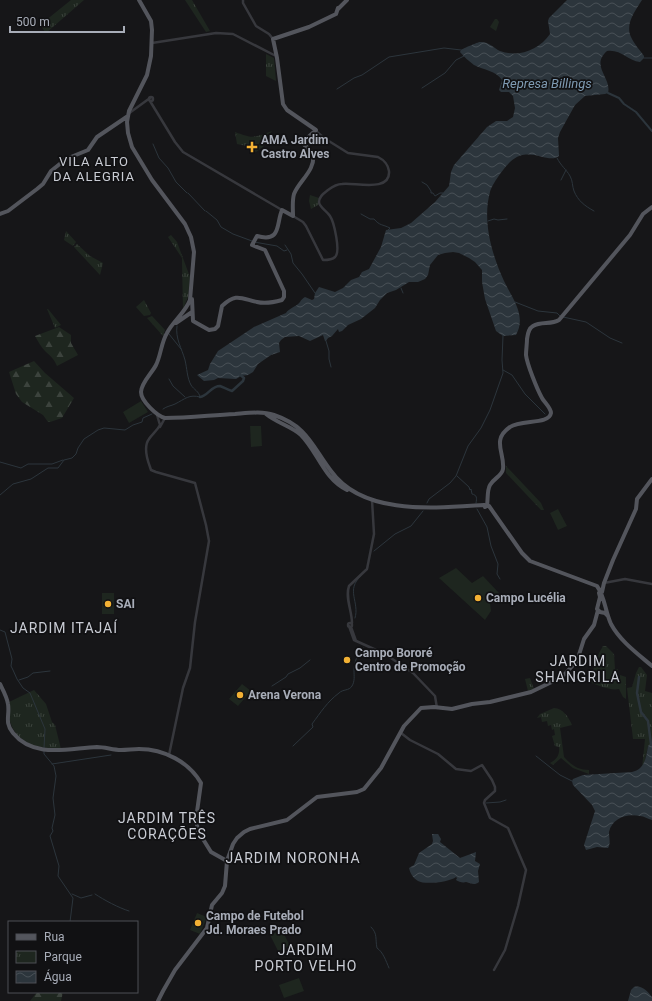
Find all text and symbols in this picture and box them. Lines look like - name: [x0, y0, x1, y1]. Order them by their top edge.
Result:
- scale bar: [10, 8, 124, 34]
- text: 500 m: [16, 15, 50, 29]
- water label: Represa Billings: [502, 76, 592, 91]
- place label: AMA Jardim Castro Alves: [261, 133, 329, 161]
- marker: AMA Jardim Castro Alves: [246, 141, 258, 153]
- district label: VILA ALTO DA ALEGRIA: [53, 154, 135, 184]
- place label: Campo Lucélia: [486, 591, 566, 605]
- marker: Campo Lucélia: [473, 593, 483, 603]
- place label: SAI: [116, 597, 135, 611]
- marker: SAI: [103, 599, 113, 609]
- district label: JARDIM ITAJAÍ: [10, 619, 118, 636]
- place label: Campo Bororé Centro de Promoção: [355, 646, 466, 674]
- district label: JARDIM SHANGRILA: [535, 653, 621, 685]
- marker: Campo Bororé Centro de Promoção: [342, 655, 352, 665]
- place label: Arena Verona: [248, 688, 322, 702]
- marker: Arena Verona: [235, 690, 245, 700]
- district label: JARDIM TRÊS CORAÇÕES: [118, 809, 216, 842]
- district label: JARDIM NORONHA: [225, 850, 361, 866]
- place label: Campo de Futebol Jd. Moraes Prado: [206, 909, 304, 937]
- marker: Campo de Futebol Jd. Moraes Prado: [193, 918, 203, 928]
- legend: [8, 921, 138, 993]
- text: Rua: [44, 930, 65, 944]
- district label: JARDIM PORTO VELHO: [255, 942, 357, 974]
- text: Parque: [44, 950, 82, 964]
- text: Água: [44, 969, 72, 984]

